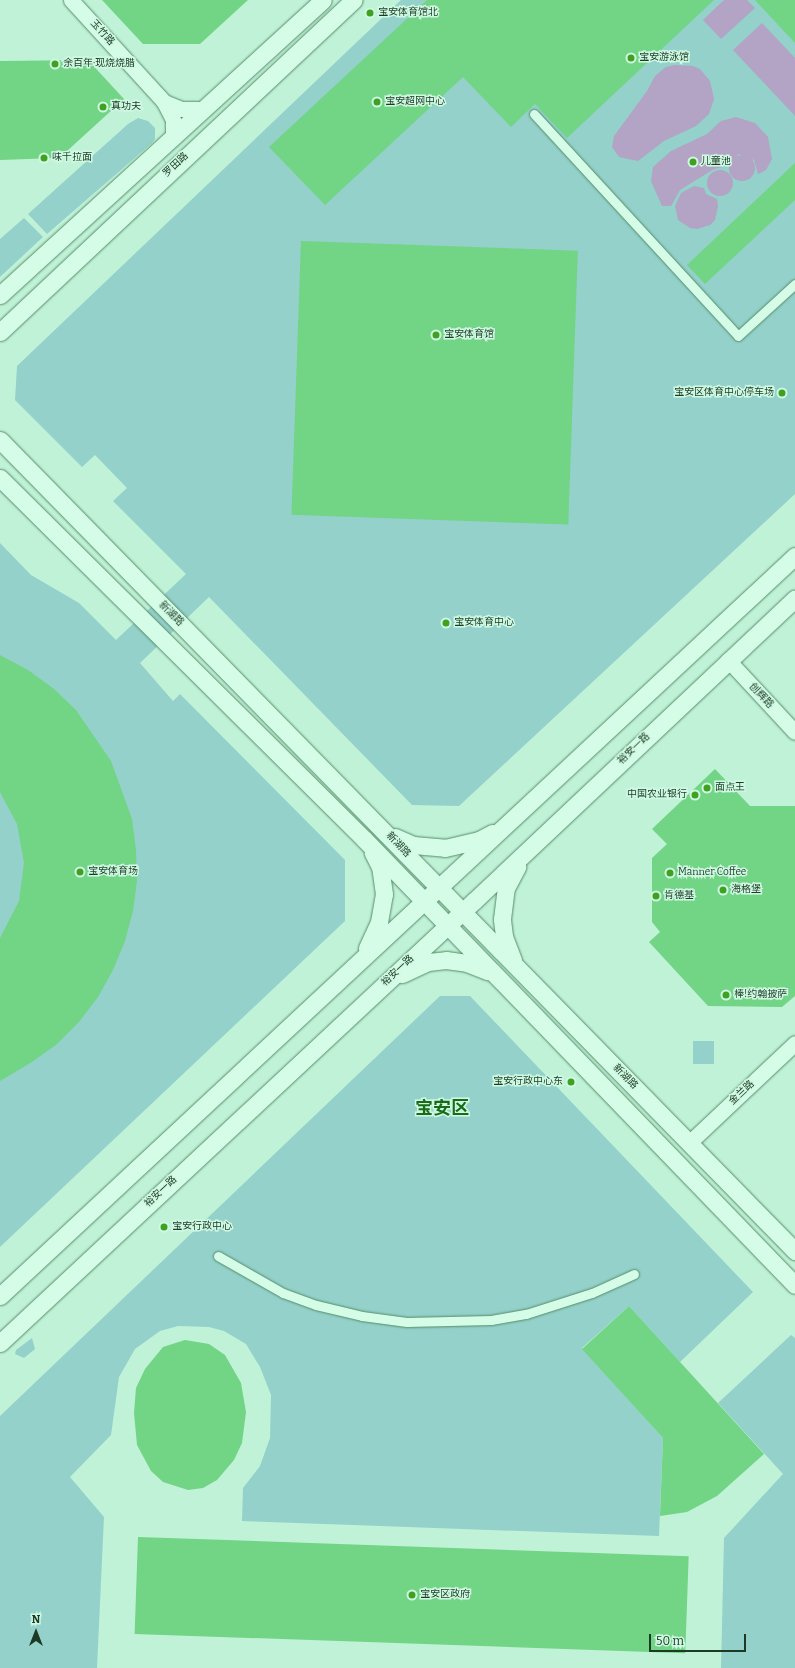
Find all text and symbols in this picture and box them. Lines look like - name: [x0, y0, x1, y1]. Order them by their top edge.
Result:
- place label: 宝安体育馆北: [378, 7, 438, 19]
- marker: 宝安体育馆北: [365, 8, 375, 18]
- street label: 玉竹路: [88, 18, 116, 48]
- place label: 宝安游泳馆: [639, 52, 689, 64]
- marker: 宝安游泳馆: [626, 53, 636, 63]
- place label: 余百年·现烧烧腊: [63, 58, 135, 70]
- marker: 余百年·现烧烧腊: [50, 59, 60, 69]
- place label: 宝安超网中心: [385, 96, 445, 108]
- marker: 宝安超网中心: [372, 97, 382, 107]
- place label: 真功夫: [111, 101, 141, 113]
- marker: 真功夫: [98, 102, 108, 112]
- street label: 罗田路: [161, 150, 191, 180]
- place label: 味千拉面: [52, 152, 92, 164]
- marker: 味千拉面: [39, 153, 49, 163]
- place label: 儿童池: [701, 156, 731, 168]
- marker: 儿童池: [688, 157, 698, 167]
- place label: 宝安体育馆: [444, 329, 494, 341]
- marker: 宝安体育馆: [431, 330, 441, 340]
- place label: 宝安区体育中心停车场: [674, 387, 774, 399]
- marker: 宝安区体育中心停车场: [777, 388, 787, 398]
- street label: 新湖路: [156, 599, 186, 629]
- place label: 宝安体育中心: [454, 617, 514, 629]
- marker: 宝安体育中心: [441, 618, 451, 628]
- street label: 创辉路: [746, 681, 776, 711]
- street label: 裕安一路: [615, 731, 653, 767]
- place label: 面点王: [715, 782, 745, 794]
- marker: 面点王: [702, 783, 712, 793]
- place label: 中国农业银行: [627, 789, 687, 801]
- marker: 中国农业银行: [690, 790, 700, 800]
- street label: 新湖路: [383, 830, 413, 860]
- place label: 宝安体育场: [88, 866, 138, 878]
- marker: 宝安体育场: [75, 867, 85, 877]
- place label: Manner Coffee: [678, 867, 746, 879]
- marker: Manner Coffee: [665, 868, 675, 878]
- place label: 海格堡: [731, 884, 761, 896]
- marker: 海格堡: [718, 885, 728, 895]
- place label: 肯德基: [664, 890, 694, 902]
- marker: 肯德基: [651, 891, 661, 901]
- street label: 裕安一路: [379, 953, 417, 989]
- place label: 棒!约翰披萨: [734, 989, 787, 1001]
- marker: 棒!约翰披萨: [721, 990, 731, 1000]
- street label: 新湖路: [610, 1062, 640, 1092]
- place label: 宝安行政中心东: [493, 1076, 563, 1088]
- marker: 宝安行政中心东: [566, 1077, 576, 1087]
- street label: 金兰路: [727, 1078, 757, 1108]
- district label: 宝安区: [415, 1097, 469, 1119]
- street label: 裕安一路: [142, 1174, 180, 1210]
- place label: 宝安行政中心: [172, 1221, 232, 1233]
- marker: 宝安行政中心: [159, 1222, 169, 1232]
- place label: 宝安区政府: [420, 1589, 470, 1601]
- marker: 宝安区政府: [407, 1590, 417, 1600]
- north arrow: [16, 1612, 56, 1652]
- text: N: [32, 1613, 40, 1626]
- scale bar: [651, 1626, 748, 1652]
- text: 50 m: [656, 1634, 684, 1648]

